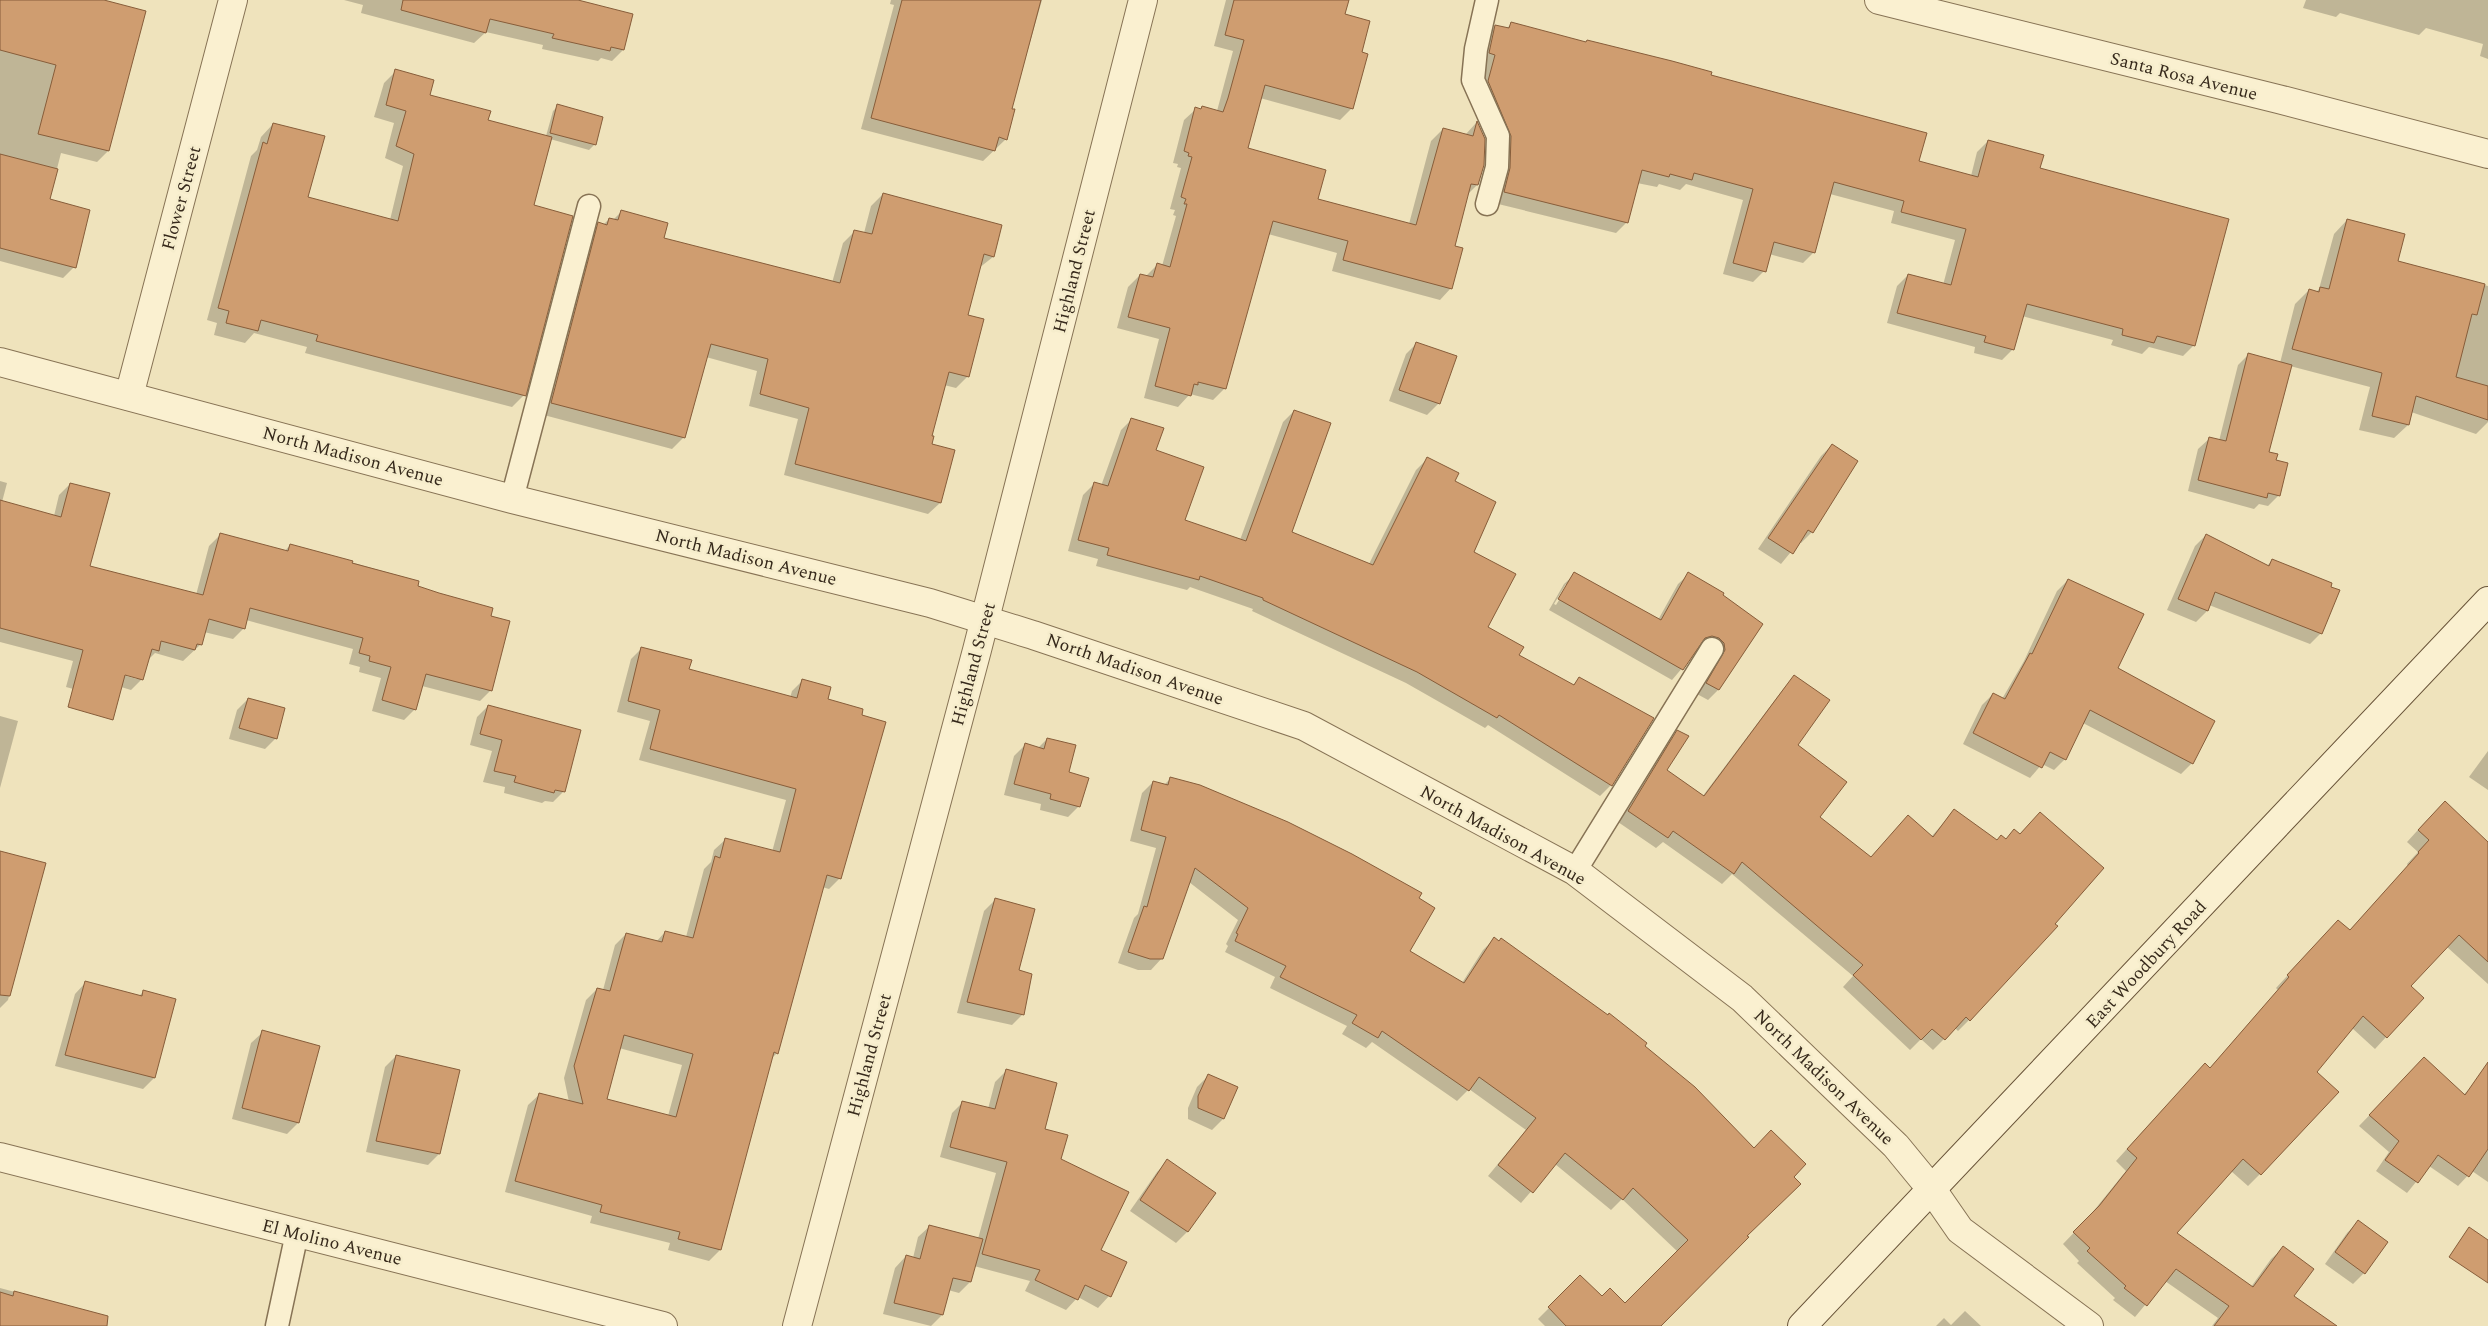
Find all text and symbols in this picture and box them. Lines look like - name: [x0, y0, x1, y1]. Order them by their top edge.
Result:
- street label: Santa Rosa Avenue: [2107, 45, 2260, 108]
- street label: Flower Street: [155, 143, 208, 253]
- street label: Highland Street: [1046, 206, 1103, 336]
- street label: North Madison Avenue: [259, 419, 446, 494]
- street label: North Madison Avenue: [652, 522, 840, 593]
- street label: Highland Street: [944, 599, 1003, 729]
- street label: North Madison Avenue: [1042, 626, 1227, 713]
- street label: North Madison Avenue: [1415, 778, 1591, 892]
- street label: East Woodbury Road: [2080, 894, 2213, 1035]
- street label: Highland Street: [840, 990, 899, 1120]
- street label: North Madison Avenue: [1747, 1003, 1900, 1152]
- street label: El Molino Avenue: [259, 1212, 405, 1273]

